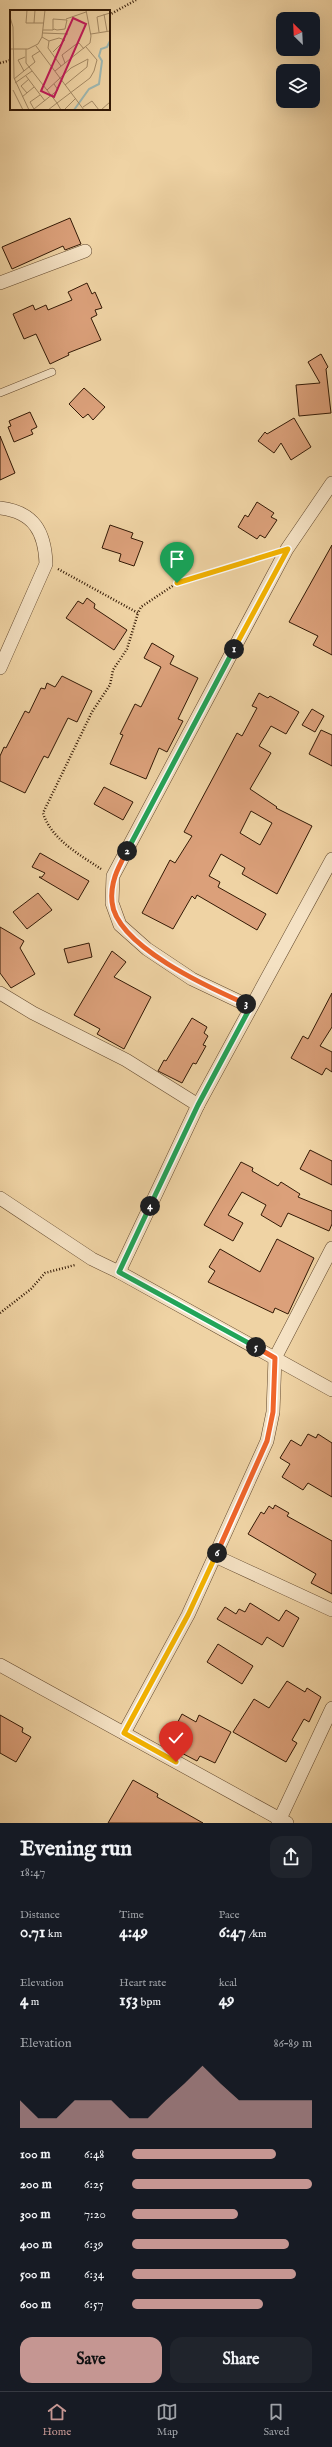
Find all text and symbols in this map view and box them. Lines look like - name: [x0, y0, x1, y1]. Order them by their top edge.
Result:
- inset map: [10, 10, 110, 110]
- north arrow: [276, 12, 320, 56]
- map controls: [276, 12, 320, 108]
- button: layers: [276, 64, 320, 108]
- pin: [160, 542, 194, 583]
- icon: arrive: [166, 548, 188, 570]
- pin: 1: [224, 639, 244, 659]
- text: 1: [232, 642, 236, 656]
- pin: 2: [117, 841, 137, 861]
- text: 2: [124, 844, 130, 858]
- pin: 3: [236, 994, 256, 1014]
- text: 3: [244, 997, 248, 1011]
- pin: 4: [140, 1196, 160, 1216]
- text: 4: [147, 1199, 153, 1213]
- pin: 5: [246, 1337, 266, 1357]
- text: 5: [254, 1340, 258, 1354]
- pin: 6: [207, 1543, 227, 1563]
- text: 6: [215, 1546, 219, 1560]
- pin: [159, 1721, 193, 1762]
- icon: check: [165, 1727, 187, 1749]
- text: Evening run: [20, 1835, 132, 1863]
- button: share: [270, 1836, 312, 1878]
- text: 18:47: [20, 1864, 45, 1881]
- text: Distance: [20, 1908, 60, 1922]
- text: Time: [119, 1908, 144, 1922]
- text: Pace: [219, 1908, 239, 1922]
- text: 0.71: [20, 1922, 45, 1943]
- text: 4:49: [119, 1922, 148, 1943]
- text: 6:47: [219, 1922, 246, 1943]
- text: km: [45, 1927, 62, 1941]
- text: /km: [246, 1927, 267, 1941]
- text: Elevation: [20, 1976, 64, 1990]
- text: Heart rate: [119, 1976, 166, 1990]
- text: kcal: [219, 1976, 237, 1990]
- text: 4: [20, 1990, 28, 2011]
- text: 153: [119, 1990, 138, 2011]
- text: 49: [219, 1990, 234, 2011]
- text: m: [28, 1995, 39, 2009]
- text: bpm: [138, 1995, 161, 2009]
- text: Elevation: [20, 2035, 72, 2052]
- text: 86–89 m: [273, 2035, 312, 2052]
- text: 100 m: [20, 2146, 50, 2163]
- text: 6:48: [84, 2146, 104, 2163]
- text: 200 m: [20, 2176, 52, 2193]
- text: 6:25: [84, 2176, 104, 2193]
- text: 300 m: [20, 2206, 51, 2223]
- text: 7:20: [84, 2206, 106, 2223]
- text: 400 m: [20, 2236, 52, 2253]
- text: 6:39: [84, 2236, 103, 2253]
- text: 500 m: [20, 2266, 50, 2283]
- text: 6:34: [84, 2266, 104, 2283]
- text: 600 m: [20, 2296, 51, 2313]
- text: 6:57: [84, 2296, 104, 2313]
- button: Save: [20, 2337, 162, 2383]
- button: Share: [170, 2337, 312, 2383]
- tab: Home: [43, 2401, 71, 2439]
- tab: Map: [156, 2401, 178, 2439]
- tab: Saved: [263, 2401, 289, 2439]

